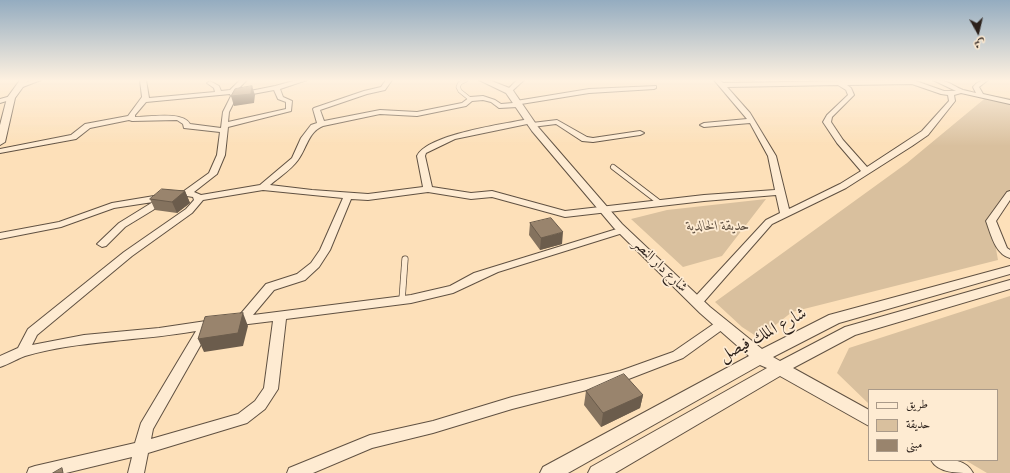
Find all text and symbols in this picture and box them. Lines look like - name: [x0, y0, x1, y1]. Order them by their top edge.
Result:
- north arrow: [958, 12, 998, 52]
- text: ش: [973, 35, 986, 53]
- park label: حديقة الخالدية: [687, 218, 749, 234]
- street label: شارع دار النصر: [629, 236, 691, 296]
- street label: شارع الملك فيصل: [716, 303, 810, 367]
- legend: [868, 389, 998, 461]
- text: طريق: [906, 395, 928, 412]
- text: حديقة: [906, 415, 930, 432]
- text: مبنى: [906, 435, 922, 452]

